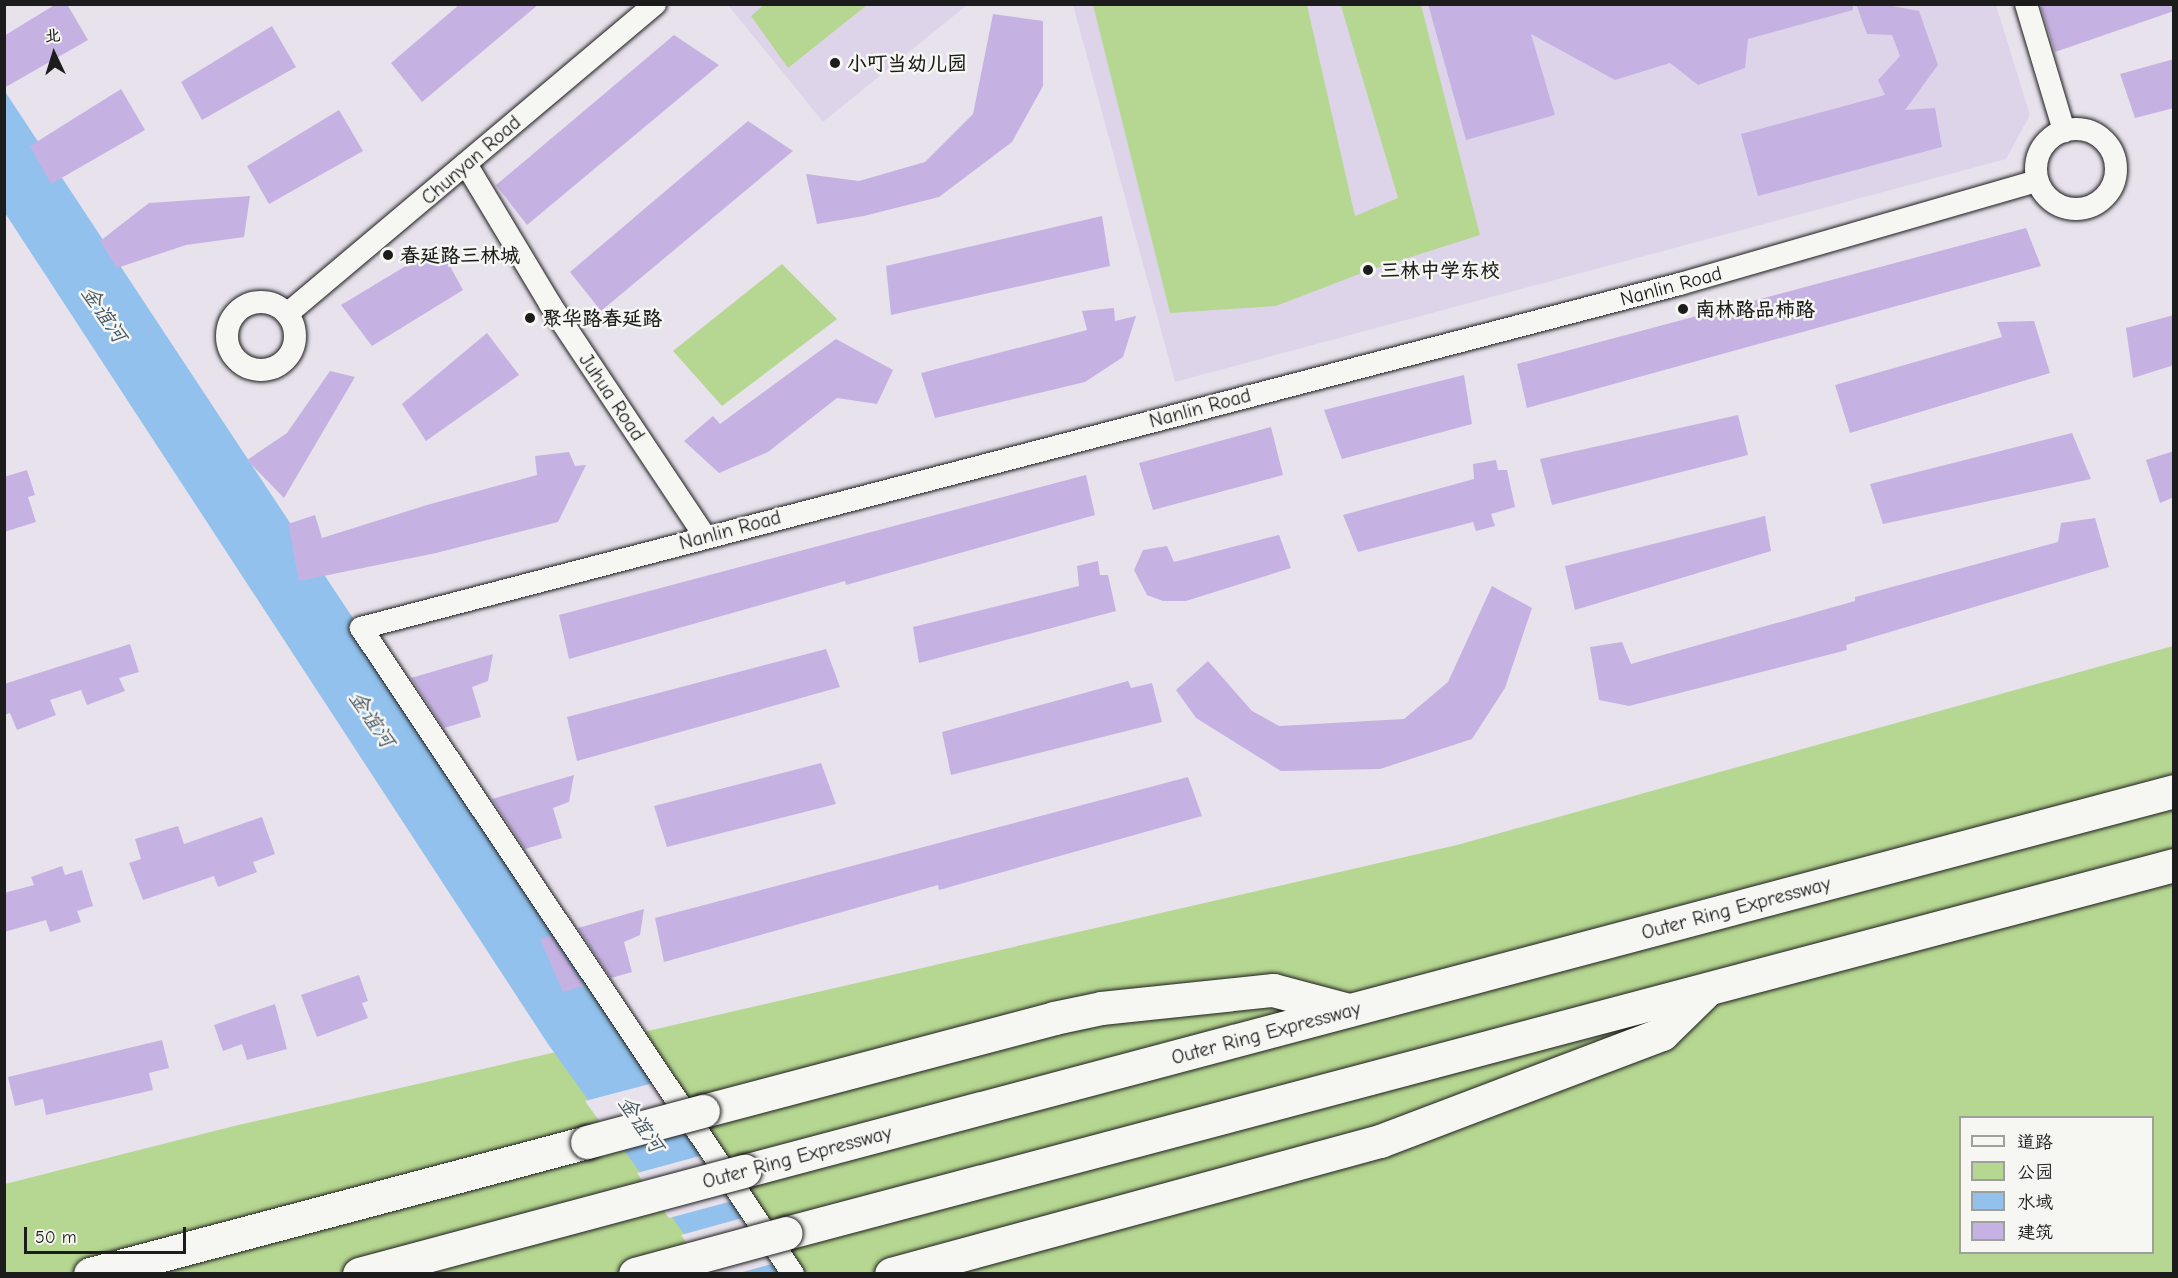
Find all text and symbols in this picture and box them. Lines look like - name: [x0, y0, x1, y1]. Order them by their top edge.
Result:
- north arrow: [24, 24, 84, 84]
- text: 北: [44, 27, 61, 46]
- place label: 小叮当幼儿园: [847, 51, 967, 75]
- marker: 小叮当幼儿园: [828, 56, 842, 70]
- street label: Chunyan Road: [416, 110, 526, 210]
- place label: 春延路三林城: [400, 243, 520, 267]
- marker: 春延路三林城: [381, 248, 395, 262]
- place label: 三林中学东校: [1380, 258, 1500, 282]
- street label: Nanlin Road: [1617, 261, 1725, 311]
- marker: 三林中学东校: [1361, 263, 1375, 277]
- water label: 金谊河: [76, 281, 132, 347]
- place label: 南林路品柿路: [1695, 297, 1815, 321]
- marker: 南林路品柿路: [1676, 302, 1690, 316]
- place label: 聚华路春延路: [542, 306, 662, 330]
- marker: 聚华路春延路: [523, 311, 537, 325]
- street label: Juhua Road: [574, 349, 650, 445]
- street label: Nanlin Road: [1146, 383, 1254, 433]
- street label: Nanlin Road: [676, 505, 784, 555]
- water label: 金谊河: [344, 686, 400, 752]
- street label: Outer Ring Expressway: [1639, 871, 1833, 945]
- street label: Outer Ring Expressway: [1169, 996, 1363, 1070]
- water label: 金谊河: [613, 1091, 669, 1157]
- legend: [1959, 1116, 2154, 1254]
- street label: Outer Ring Expressway: [700, 1120, 894, 1194]
- text: 道路: [2017, 1132, 2053, 1153]
- text: 公园: [2017, 1162, 2053, 1183]
- text: 水域: [2017, 1192, 2053, 1213]
- scale bar: [27, 1215, 189, 1253]
- text: 建筑: [2017, 1222, 2053, 1243]
- text: 50 m: [35, 1227, 77, 1248]

